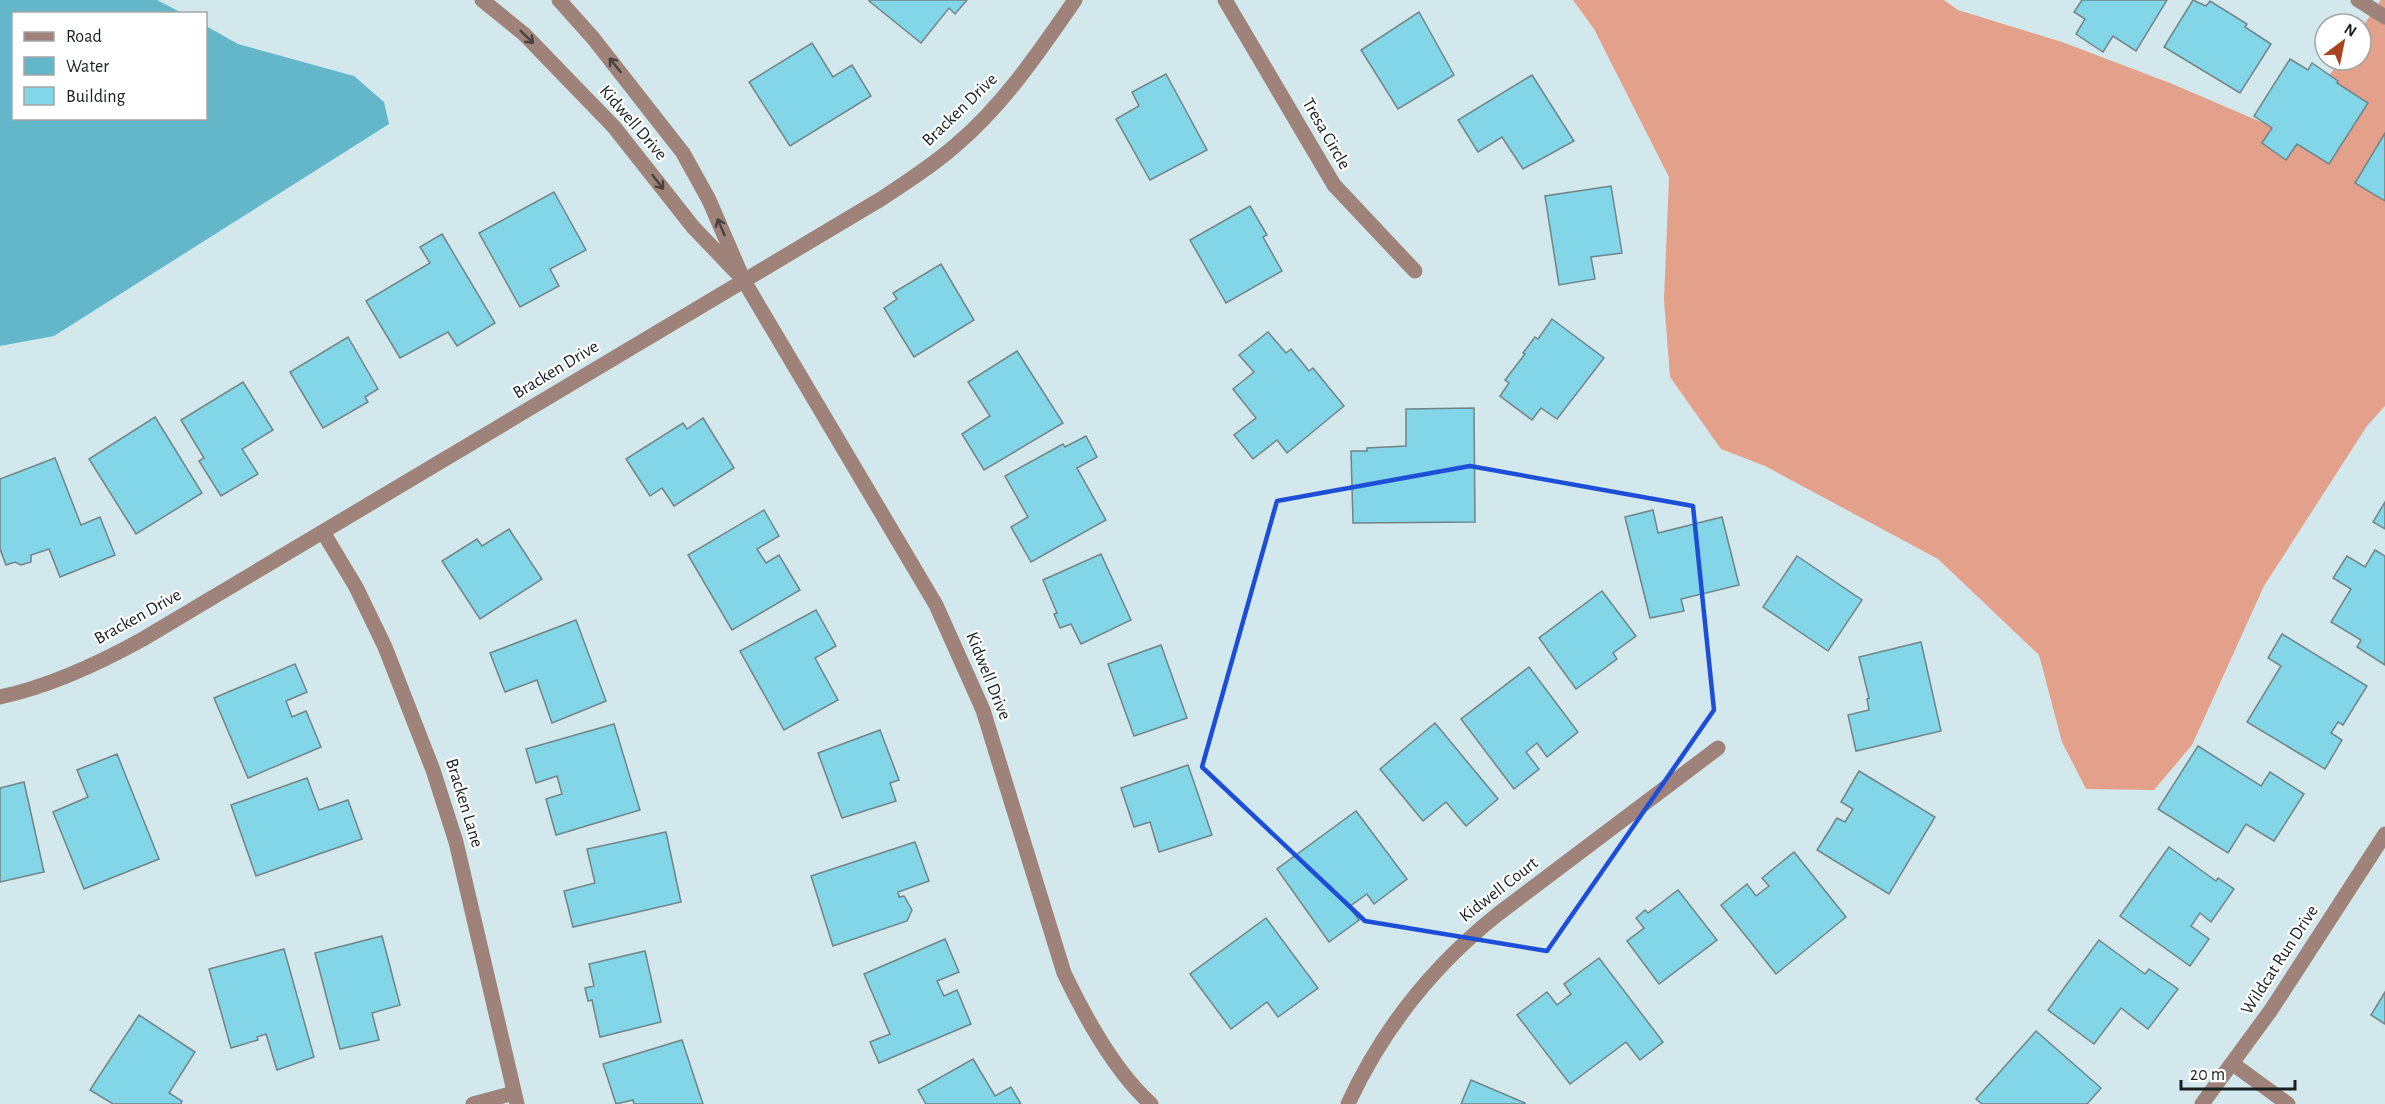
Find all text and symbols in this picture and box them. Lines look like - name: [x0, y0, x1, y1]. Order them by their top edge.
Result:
- legend: [12, 12, 207, 120]
- north arrow: [2313, 12, 2373, 72]
- text: N: [2341, 20, 2359, 40]
- text: Road: [66, 28, 102, 46]
- one-way arrow: [519, 30, 534, 45]
- one-way arrow: [608, 57, 621, 73]
- text: Water: [66, 58, 109, 76]
- street label: Bracken Drive: [919, 70, 1001, 150]
- street label: Kidwell Drive: [596, 82, 670, 164]
- text: Building: [66, 88, 126, 106]
- street label: Tresa Circle: [1298, 95, 1354, 173]
- one-way arrow: [651, 174, 664, 190]
- one-way arrow: [715, 219, 726, 237]
- street label: Bracken Drive: [510, 337, 602, 403]
- street label: Bracken Drive: [92, 586, 184, 648]
- street label: Kidwell Drive: [962, 630, 1014, 722]
- street label: Bracken Lane: [442, 756, 486, 850]
- street label: Kidwell Court: [1456, 854, 1542, 926]
- street label: Wildcat Run Drive: [2238, 902, 2322, 1018]
- scale bar: [2181, 1053, 2295, 1091]
- text: 20 m: [2190, 1066, 2225, 1084]

